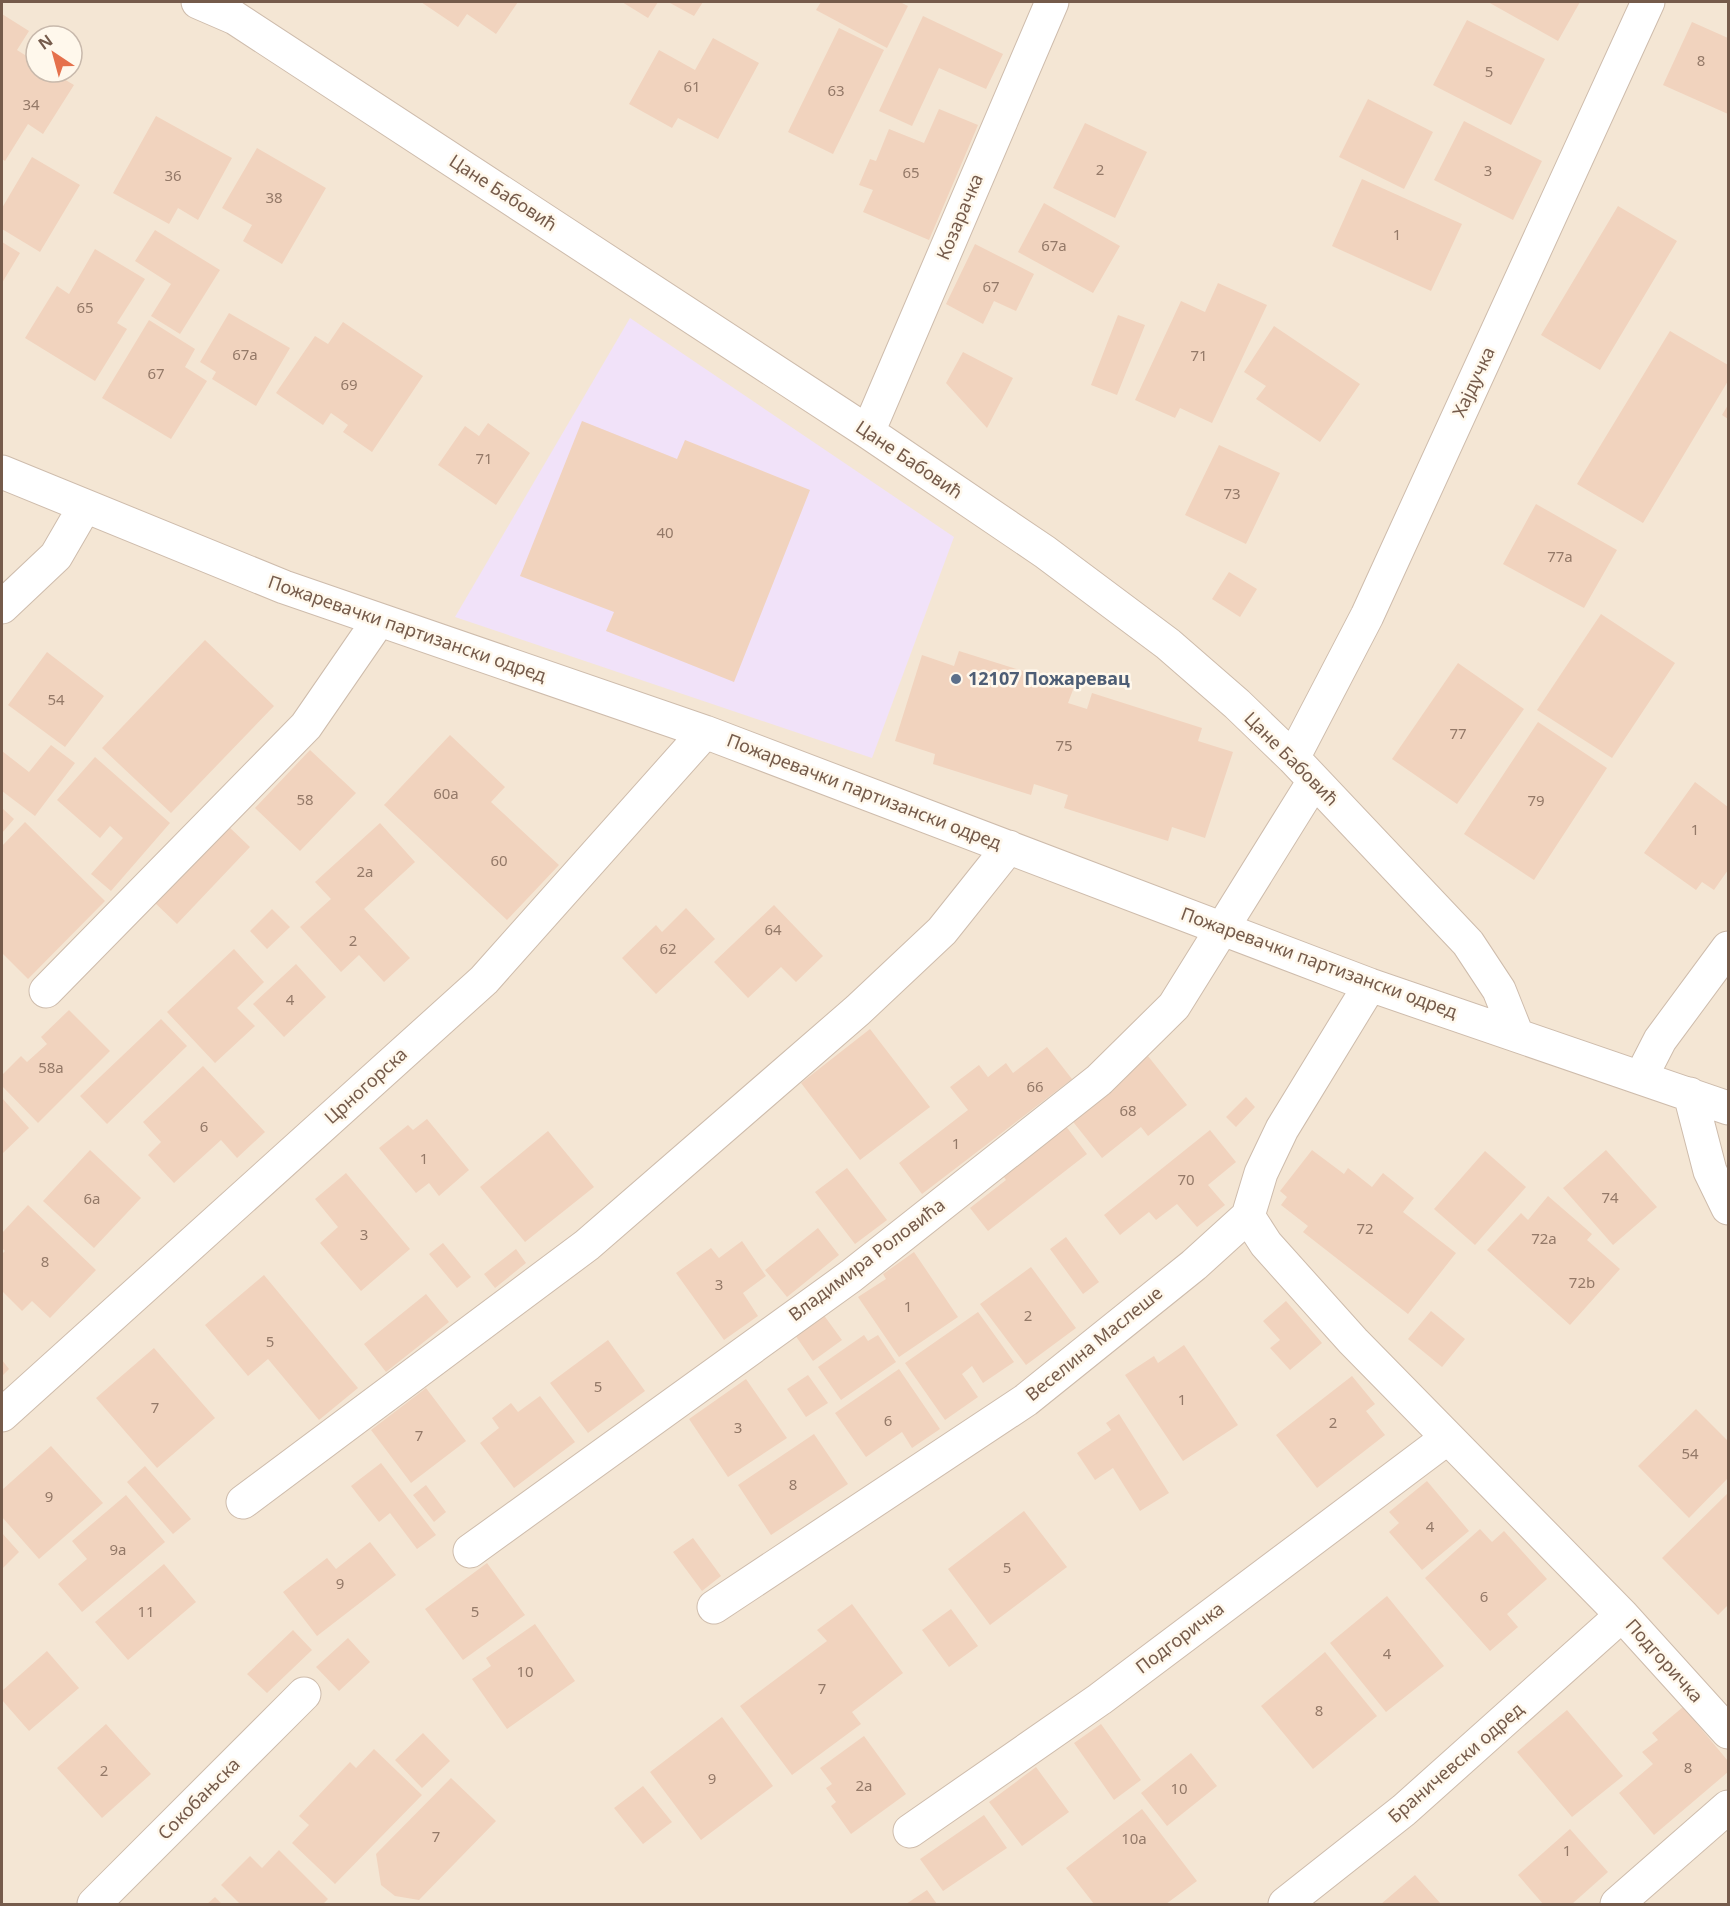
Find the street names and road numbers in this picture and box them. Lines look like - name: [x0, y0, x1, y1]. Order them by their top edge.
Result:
- street label: Цане Бабовић: [445, 148, 562, 236]
- street label: Козарачка: [930, 170, 988, 263]
- street label: Хајдучка: [1446, 343, 1500, 421]
- street label: Цане Бабовић: [851, 415, 968, 504]
- street label: Пожаревачки партизански одред: [265, 569, 549, 687]
- street label: Цане Бабовић: [1239, 706, 1344, 811]
- street label: Пожаревачки партизански одред: [724, 727, 1005, 855]
- street label: Пожаревачки партизански одред: [1178, 901, 1461, 1023]
- street label: Црногорска: [319, 1042, 412, 1129]
- street label: Владимира Роловића: [783, 1192, 950, 1326]
- street label: Веселина Маслеше: [1020, 1281, 1167, 1406]
- street label: Подгоричка: [1130, 1596, 1229, 1678]
- street label: Подгоричка: [1621, 1613, 1709, 1707]
- street label: Браничевски одред: [1382, 1697, 1528, 1828]
- street label: Сокобањска: [152, 1752, 245, 1845]

